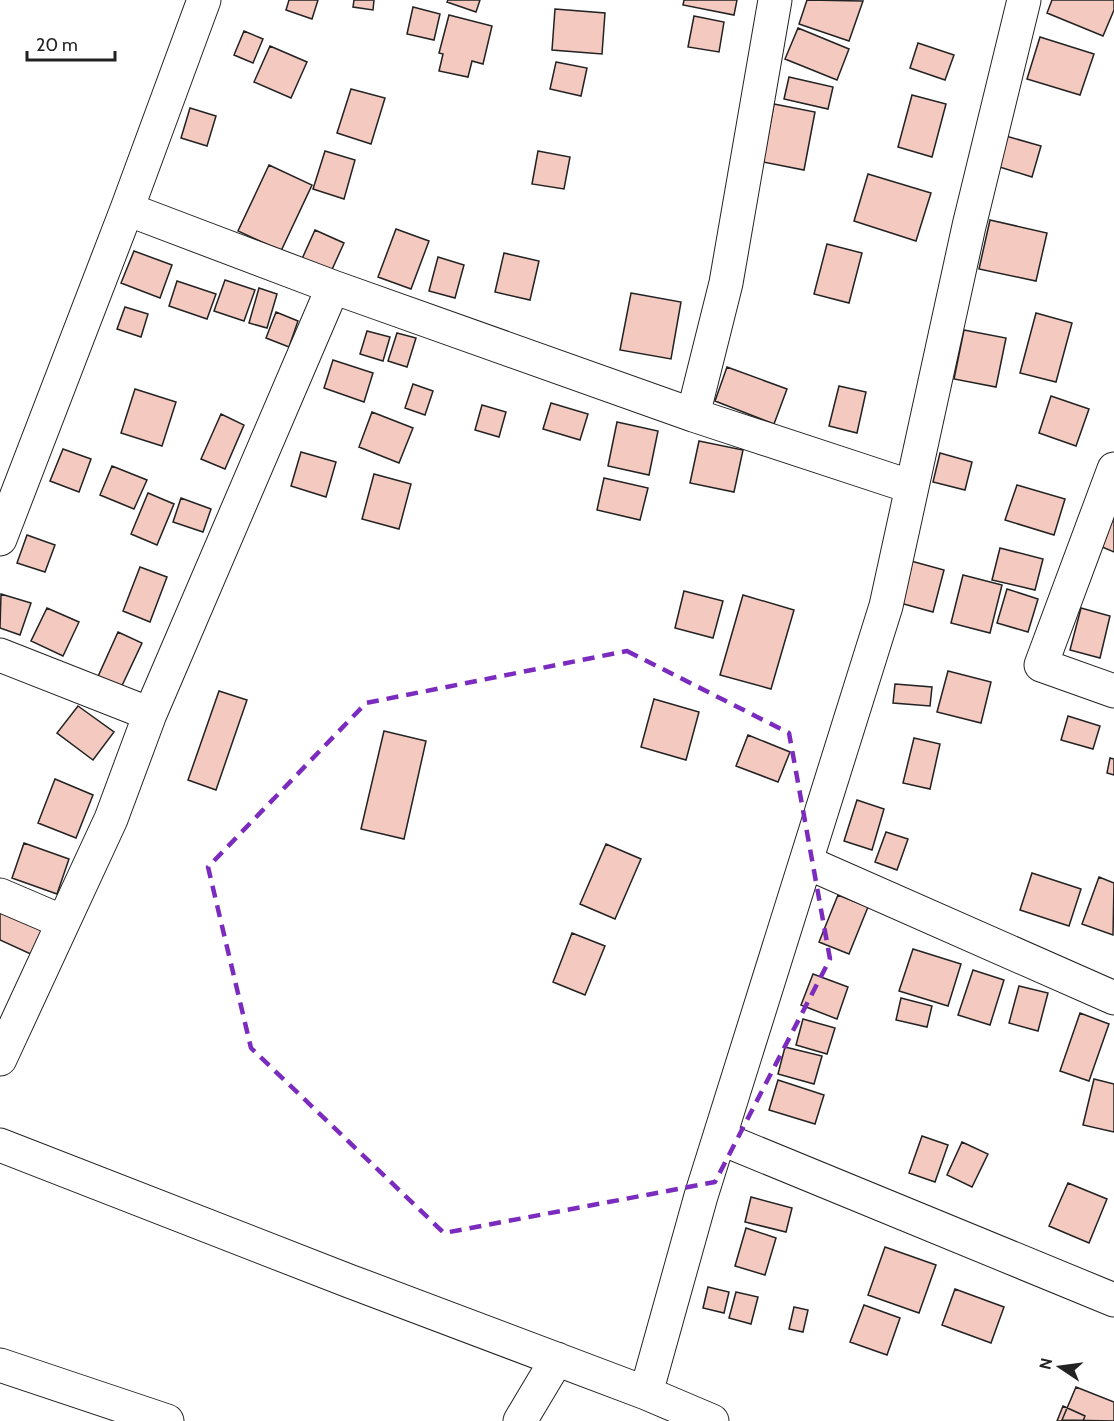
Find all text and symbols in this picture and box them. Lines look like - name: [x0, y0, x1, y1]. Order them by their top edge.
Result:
- scale bar: [27, 24, 116, 62]
- text: 20 m: [36, 34, 78, 56]
- north arrow: [1030, 1337, 1090, 1397]
- text: N: [1035, 1356, 1056, 1371]

